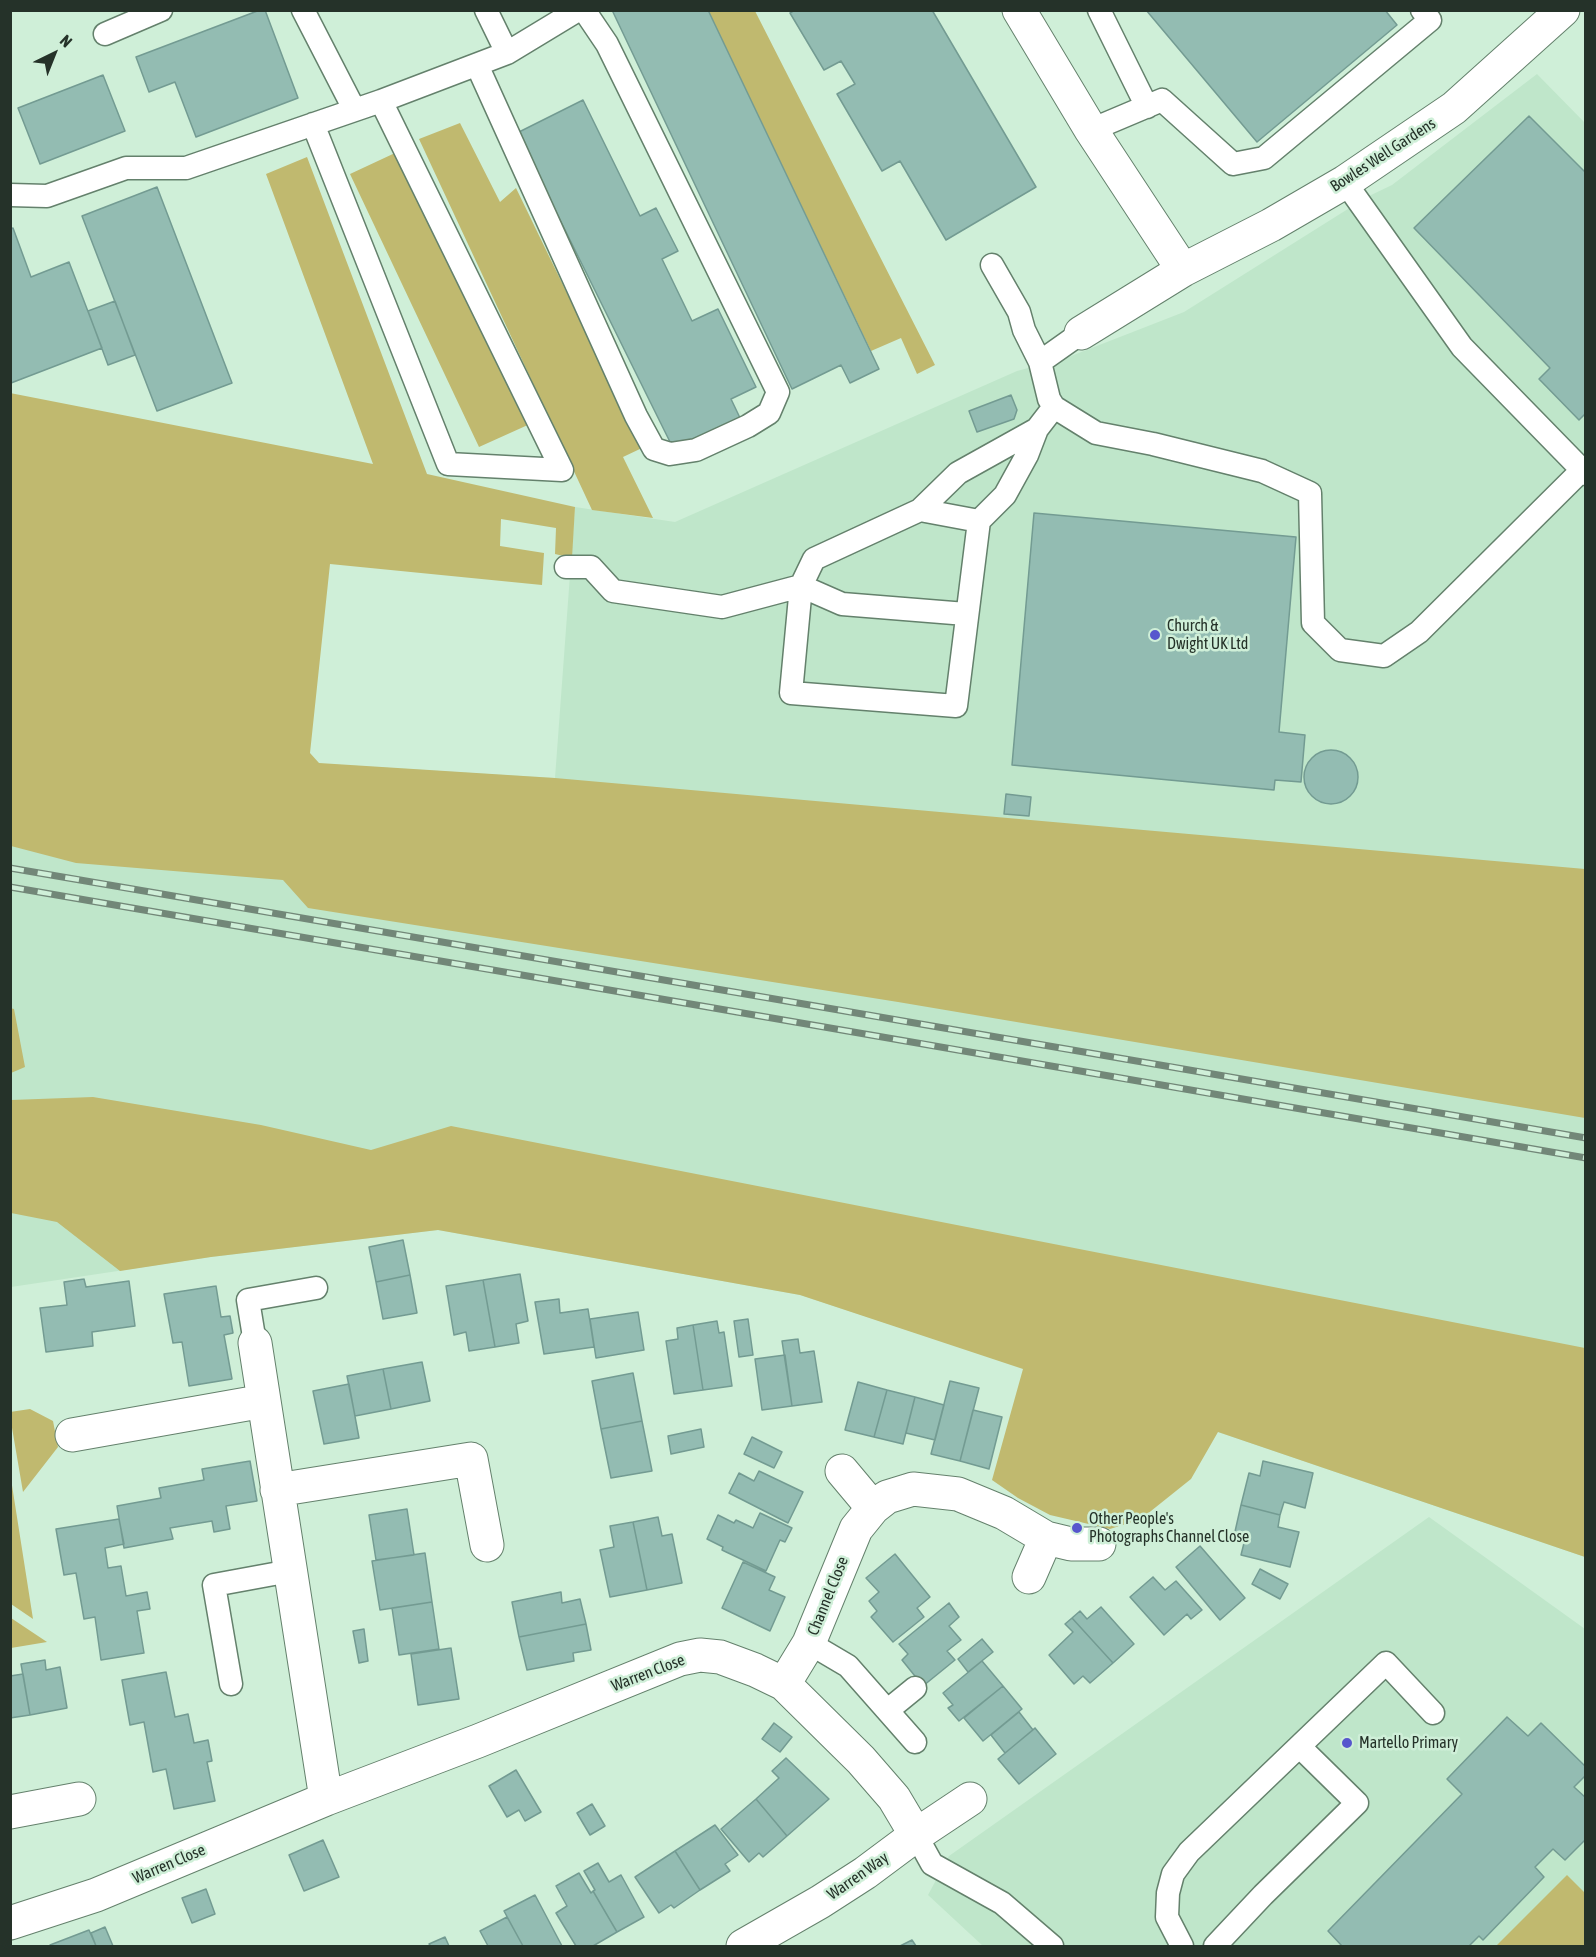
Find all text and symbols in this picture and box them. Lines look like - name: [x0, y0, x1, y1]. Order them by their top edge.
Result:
- north arrow: [24, 24, 84, 84]
- text: N: [57, 31, 76, 51]
- street label: Bowles Well Gardens: [1327, 114, 1439, 196]
- place label: Church & Dwight UK Ltd: [1167, 616, 1248, 654]
- marker: Church & Dwight UK Ltd: [1148, 628, 1162, 642]
- place label: Other People's Photographs Channel Close: [1089, 1509, 1249, 1547]
- marker: Other People's Photographs Channel Close: [1070, 1521, 1084, 1535]
- street label: Channel Close: [803, 1554, 853, 1638]
- street label: Warren Close: [609, 1650, 687, 1696]
- place label: Martello Primary: [1359, 1733, 1458, 1753]
- marker: Martello Primary: [1340, 1736, 1354, 1750]
- street label: Warren Close: [130, 1840, 208, 1888]
- street label: Warren Way: [824, 1848, 892, 1904]

